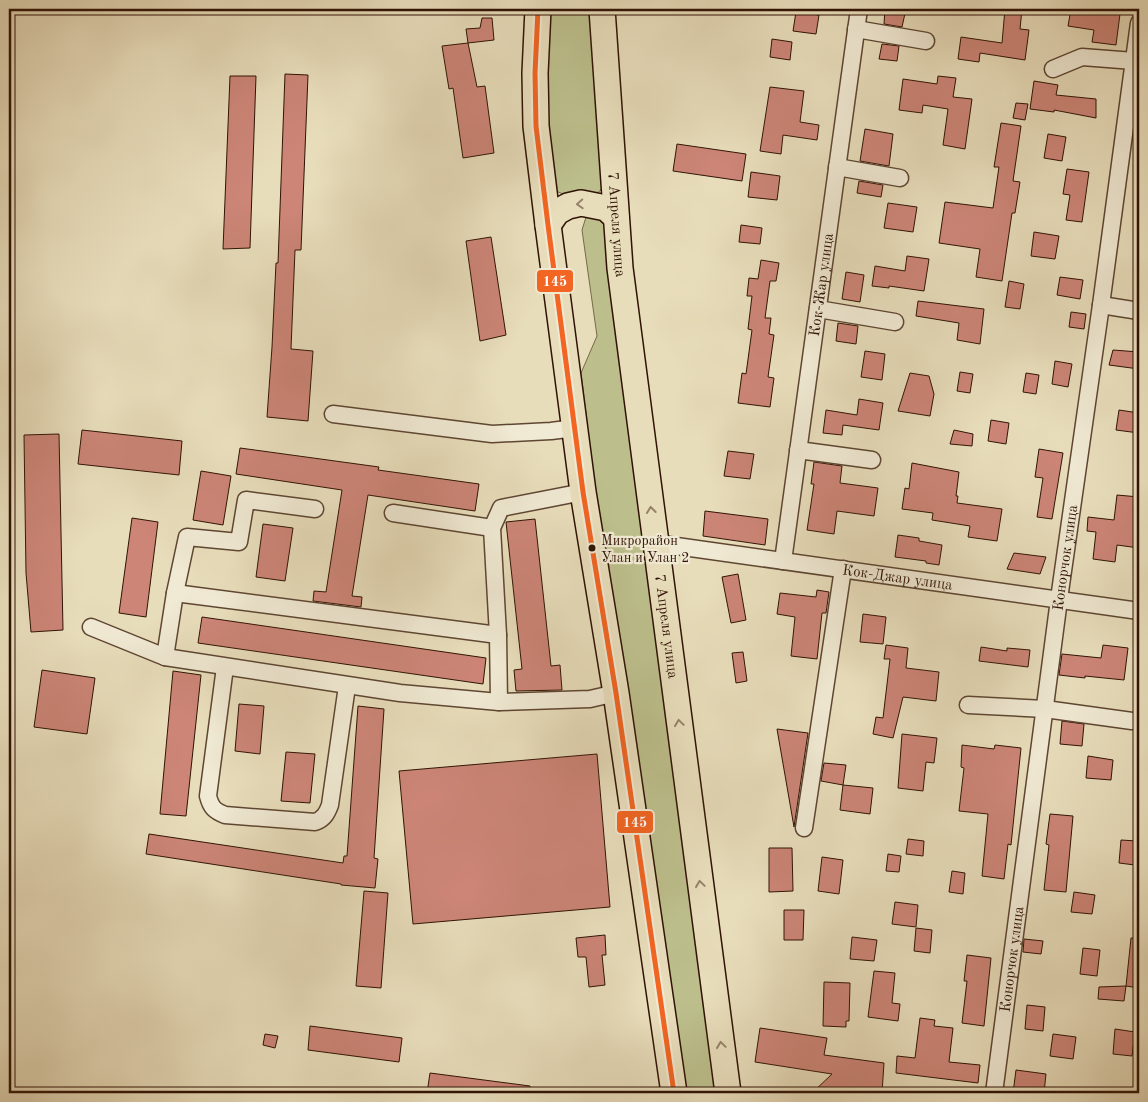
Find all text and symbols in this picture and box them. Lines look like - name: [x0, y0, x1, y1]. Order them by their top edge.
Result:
- street label: 7 Апреля улица: [604, 172, 627, 279]
- one-way arrow: [575, 199, 583, 210]
- street label: Кок-Жар улица: [808, 231, 837, 338]
- line badge: 145: [536, 269, 574, 293]
- text: 145: [543, 275, 567, 289]
- street label: Конорчок улица: [1052, 503, 1081, 612]
- one-way arrow: [646, 505, 657, 513]
- place label: Микрорайон Улан и Улан 2: [601, 534, 689, 565]
- marker: Микрорайон Улан и Улан 2: [587, 543, 597, 553]
- street label: Кок-Джар улица: [841, 563, 954, 594]
- street label: 7 Апреля улица: [651, 573, 680, 680]
- one-way arrow: [674, 718, 685, 726]
- line badge: 145: [616, 810, 654, 834]
- text: 145: [623, 816, 647, 830]
- one-way arrow: [695, 879, 706, 887]
- street label: Конорчок улица: [999, 905, 1028, 1013]
- one-way arrow: [717, 1041, 727, 1049]

